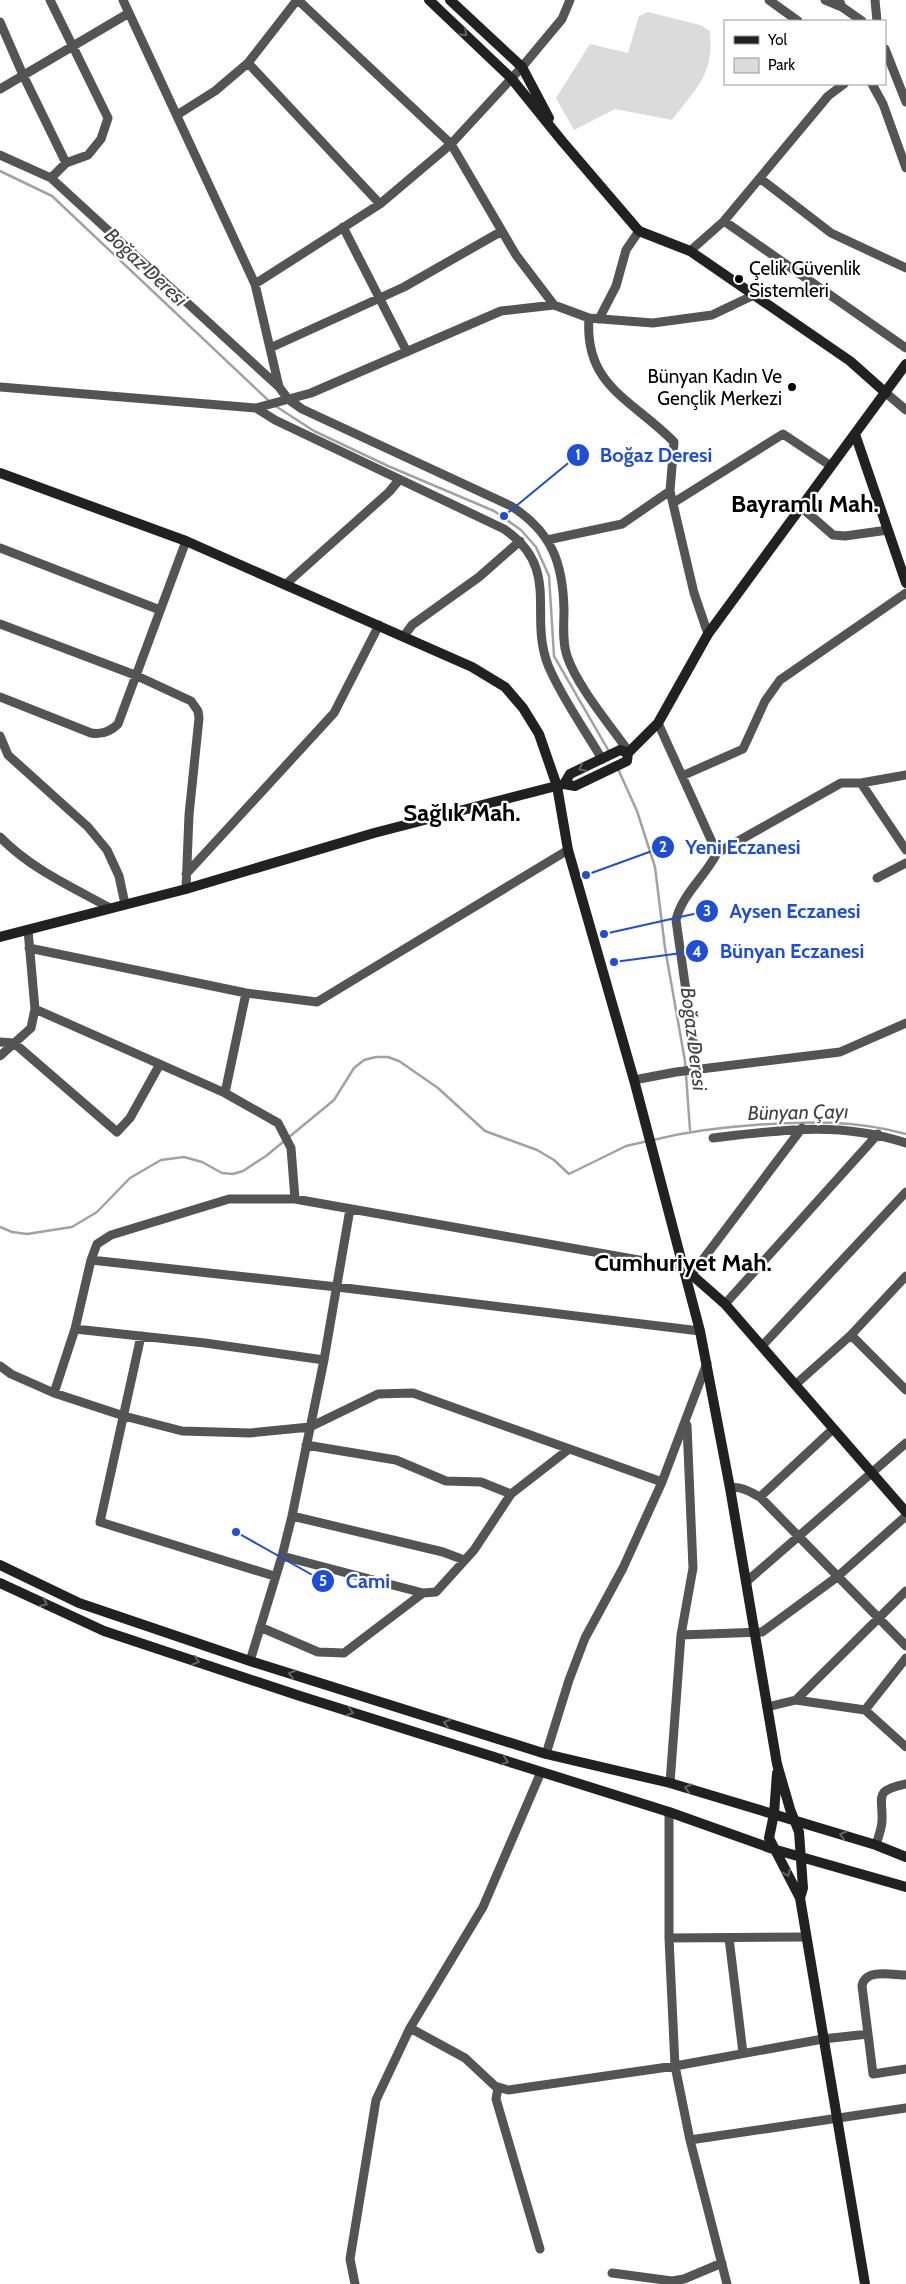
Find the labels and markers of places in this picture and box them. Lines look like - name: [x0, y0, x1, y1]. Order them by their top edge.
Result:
- place label: Çelik Güvenlik Sistemleri: [749, 257, 861, 302]
- marker: Çelik Güvenlik Sistemleri: [733, 273, 745, 285]
- place label: Bünyan Kadın Ve Gençlik Merkezi: [647, 365, 782, 410]
- marker: Bünyan Kadın Ve Gençlik Merkezi: [786, 381, 798, 393]
- callout: Boğaz Deresi: [565, 437, 722, 472]
- callout: Yeni Eczanesi: [650, 830, 810, 865]
- callout: Aysen Eczanesi: [695, 893, 871, 928]
- callout: Bünyan Eczanesi: [684, 934, 874, 969]
- callout: Cami: [310, 1563, 400, 1598]

